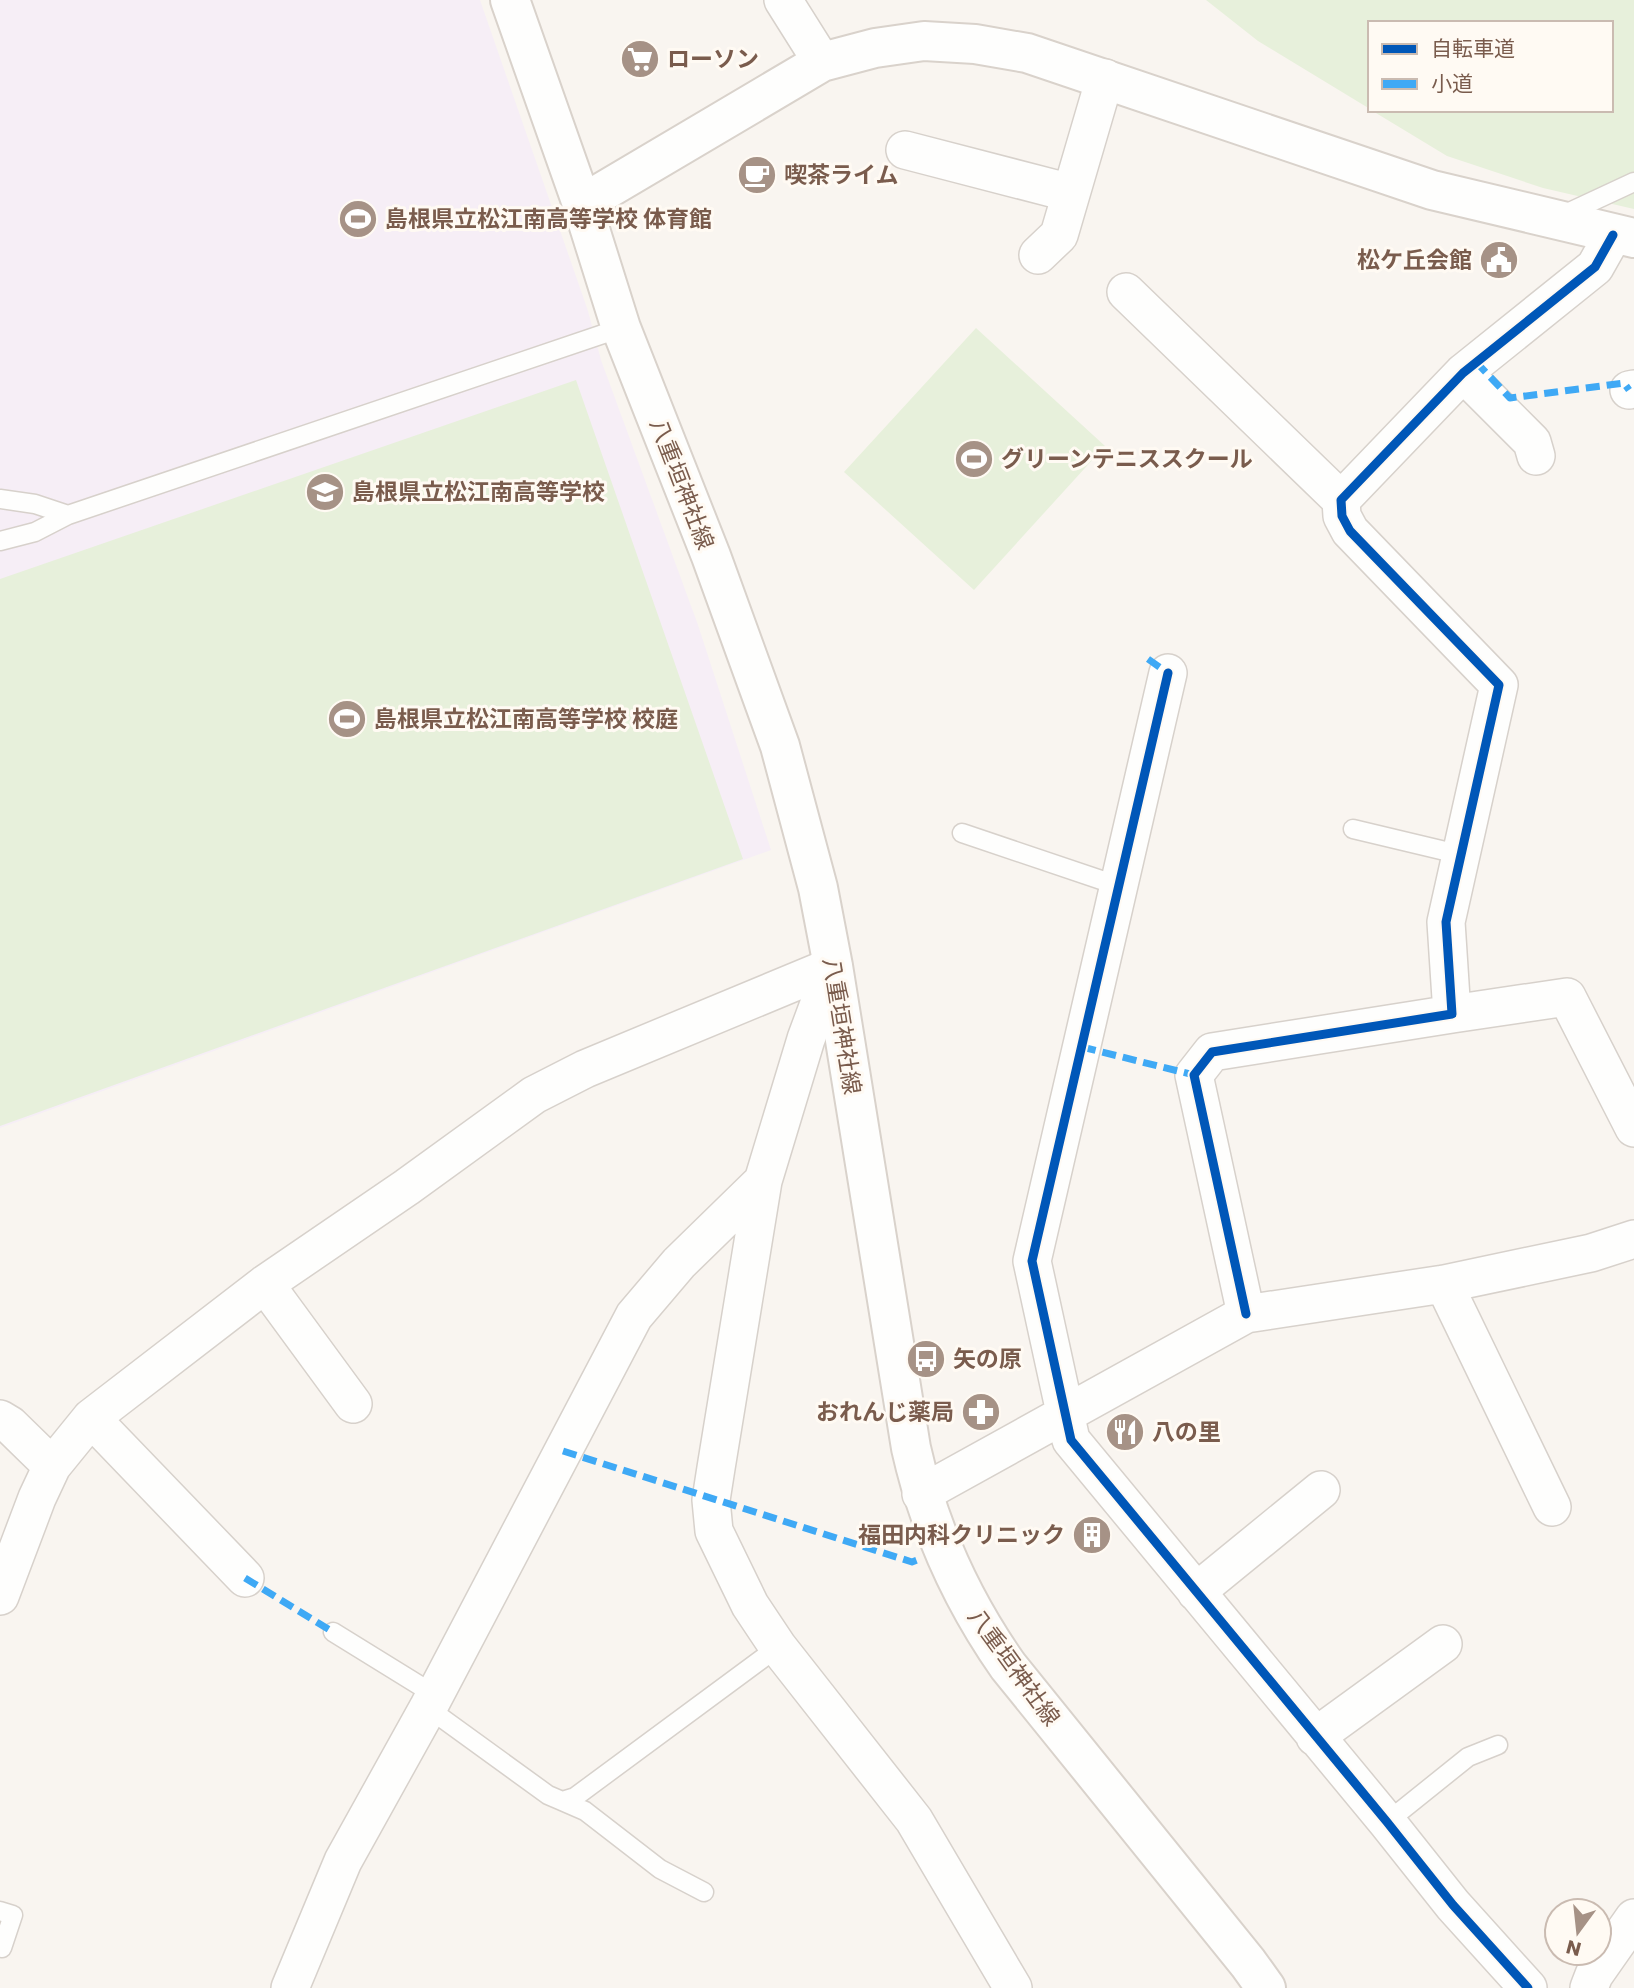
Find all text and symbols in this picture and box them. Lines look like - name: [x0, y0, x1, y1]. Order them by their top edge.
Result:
- legend: [1368, 21, 1613, 112]
- text: 自転車道: [1431, 34, 1515, 63]
- supermarket icon: ローソン: [619, 38, 661, 80]
- place label: ローソン: [667, 43, 759, 75]
- text: 小道: [1431, 69, 1473, 98]
- cafe icon: 喫茶ライム: [736, 154, 778, 196]
- place label: 喫茶ライム: [784, 159, 899, 191]
- sports icon: 島根県立松江南高等学校 体育館: [337, 198, 379, 240]
- place label: 島根県立松江南高等学校 体育館: [385, 203, 712, 235]
- public building icon: 松ケ丘会館: [1478, 239, 1520, 281]
- place label: 松ケ丘会館: [1357, 244, 1472, 276]
- street label: 八重垣神社線: [642, 414, 722, 554]
- sports icon: グリーンテニススクール: [953, 438, 995, 480]
- place label: グリーンテニススクール: [1001, 443, 1253, 475]
- school or university icon: 島根県立松江南高等学校: [304, 471, 346, 513]
- place label: 島根県立松江南高等学校: [352, 476, 605, 508]
- sports icon: 島根県立松江南高等学校 校庭: [326, 698, 368, 740]
- place label: 島根県立松江南高等学校 校庭: [374, 703, 678, 735]
- street label: 八重垣神社線: [815, 955, 869, 1097]
- bus stop icon: 矢の原: [905, 1338, 947, 1380]
- place label: 矢の原: [953, 1343, 1022, 1375]
- pharmacy icon: おれんじ薬局: [960, 1391, 1002, 1433]
- place label: おれんじ薬局: [816, 1396, 954, 1428]
- restaurant icon: 八の里: [1104, 1411, 1146, 1453]
- place label: 八の里: [1152, 1416, 1221, 1448]
- building icon: 福田内科クリニック: [1071, 1514, 1113, 1556]
- place label: 福田内科クリニック: [858, 1519, 1065, 1551]
- street label: 八重垣神社線: [960, 1602, 1068, 1732]
- north arrow: [1543, 1897, 1613, 1967]
- text: N: [1563, 1933, 1584, 1963]

